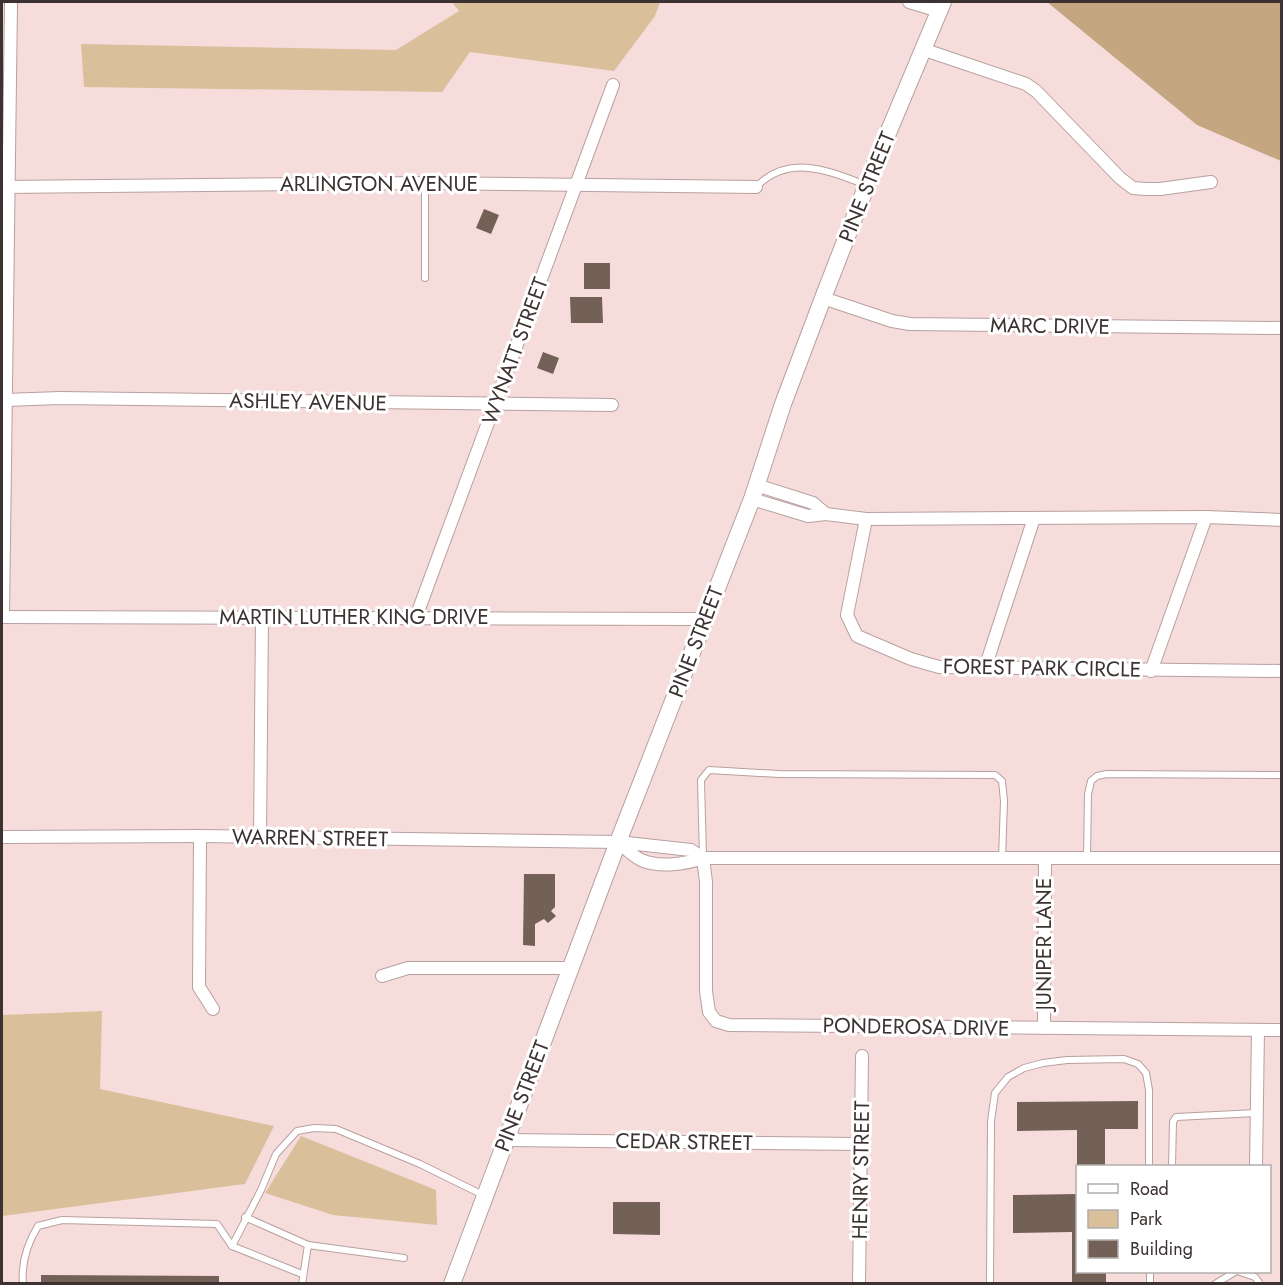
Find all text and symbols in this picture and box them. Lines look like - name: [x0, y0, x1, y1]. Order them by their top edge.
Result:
- street label: PINE STREET: [831, 127, 903, 247]
- street label: ARLINGTON AVENUE: [280, 169, 478, 199]
- street label: WYNATT STREET: [474, 273, 556, 429]
- street label: MARC DRIVE: [990, 310, 1110, 342]
- street label: ASHLEY AVENUE: [229, 386, 387, 418]
- street label: PINE STREET: [661, 582, 731, 702]
- street label: MARTIN LUTHER KING DRIVE: [219, 602, 489, 632]
- street label: FOREST PARK CIRCLE: [943, 651, 1141, 685]
- street label: WARREN STREET: [232, 822, 389, 854]
- street label: JUNIPER LANE: [1029, 878, 1059, 1013]
- street label: PONDEROSA DRIVE: [822, 1010, 1010, 1044]
- street label: PINE STREET: [487, 1036, 557, 1156]
- street label: HENRY STREET: [845, 1100, 877, 1240]
- street label: CEDAR STREET: [615, 1126, 753, 1158]
- legend: [1076, 1165, 1271, 1273]
- text: Road: [1130, 1176, 1169, 1202]
- text: Park: [1130, 1206, 1162, 1232]
- text: Building: [1130, 1236, 1193, 1262]

